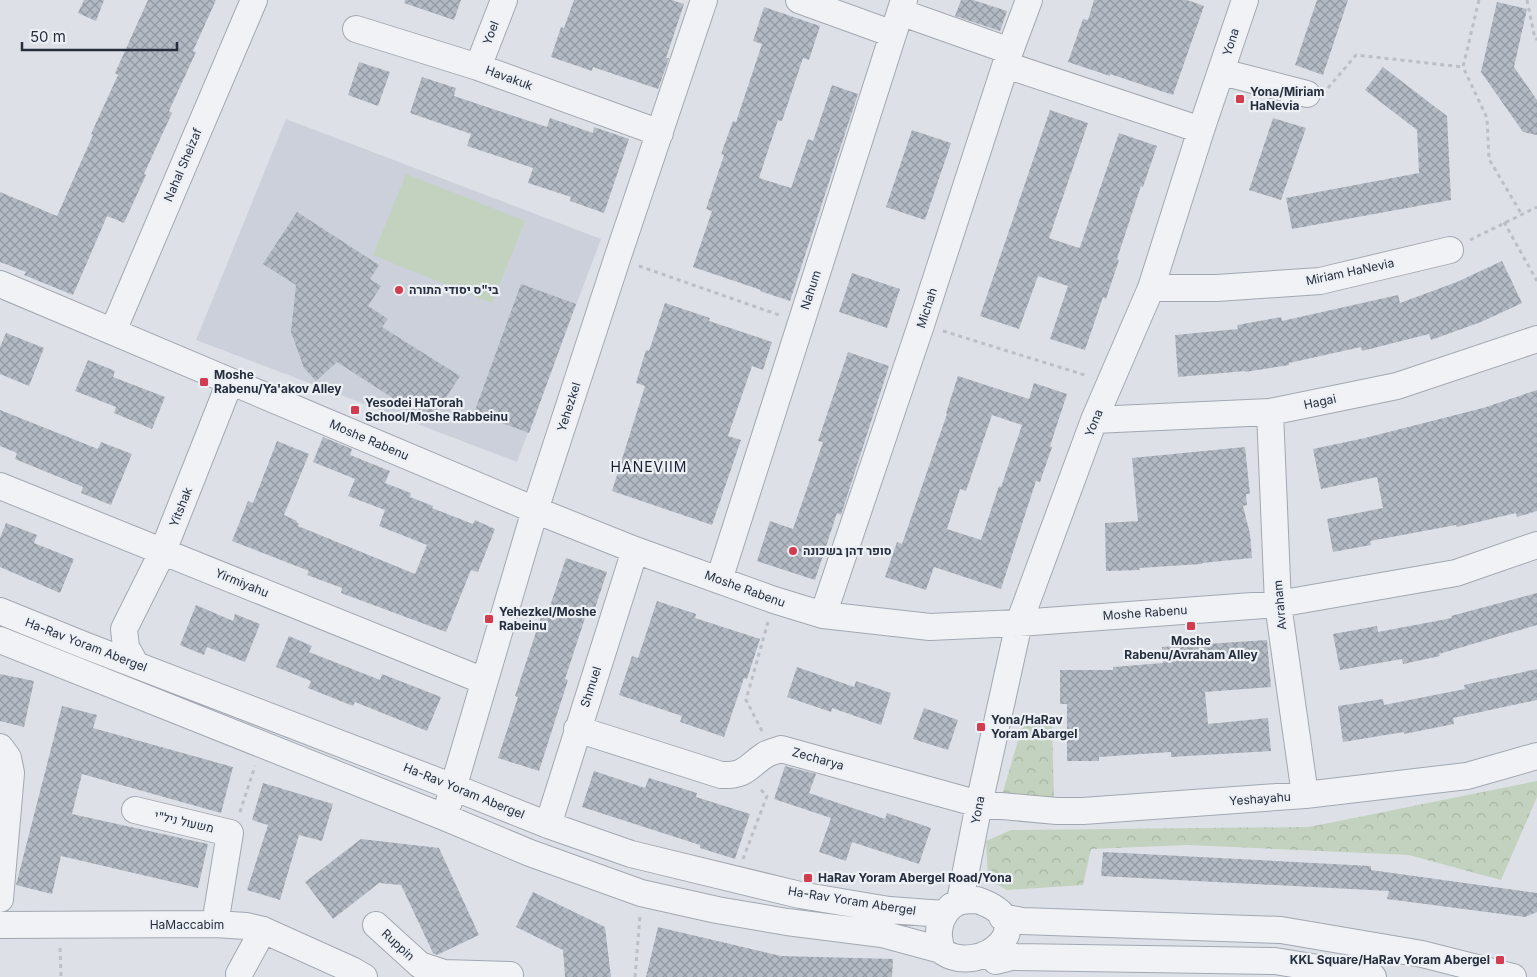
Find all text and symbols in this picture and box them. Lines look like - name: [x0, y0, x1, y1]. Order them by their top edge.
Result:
- street label: Yoel: [479, 19, 502, 47]
- scale bar: [22, 20, 178, 52]
- street label: Yona: [1219, 26, 1242, 58]
- text: 50 m: [30, 27, 66, 46]
- street label: Havakuk: [484, 62, 535, 93]
- place label: Yona/Miriam HaNevia: [1250, 84, 1325, 113]
- marker: Yona/Miriam HaNevia: [1234, 93, 1246, 105]
- street label: Nahal Sheizaf: [160, 125, 205, 204]
- street label: Miriam HaNevia: [1304, 255, 1395, 288]
- street label: Nahum: [797, 268, 824, 311]
- place label: בי"ס יסודי התורה: [409, 282, 499, 297]
- marker: בי"ס יסודי התורה: [393, 284, 405, 296]
- street label: Michah: [913, 286, 940, 330]
- place label: Moshe Rabenu/Ya'akov Alley: [214, 367, 342, 396]
- marker: Moshe Rabenu/Ya'akov Alley: [198, 376, 210, 388]
- street label: Yehezkel: [554, 380, 584, 433]
- street label: Hagai: [1302, 391, 1338, 412]
- place label: Yesodei HaTorah School/Moshe Rabbeinu: [365, 395, 508, 424]
- marker: Yesodei HaTorah School/Moshe Rabbeinu: [349, 404, 361, 416]
- street label: Yona: [1081, 407, 1106, 439]
- street label: Moshe Rabenu: [327, 416, 411, 463]
- district label: HANEVIIM: [611, 458, 687, 475]
- street label: Yitshak: [166, 484, 195, 529]
- place label: סופר דהן בשכונה: [803, 543, 892, 558]
- marker: סופר דהן בשכונה: [787, 545, 799, 557]
- street label: Yirmiyahu: [213, 565, 271, 600]
- street label: Moshe Rabenu: [703, 567, 788, 610]
- street label: Avraham: [1270, 580, 1289, 631]
- street label: Moshe Rabenu: [1102, 602, 1188, 623]
- place label: Yehezkel/Moshe Rabeinu: [499, 604, 597, 633]
- marker: Yehezkel/Moshe Rabeinu: [483, 613, 495, 625]
- street label: Ha-Rav Yoram Abergel: [23, 614, 149, 675]
- marker: Moshe Rabenu/Avraham Alley: [1185, 620, 1197, 632]
- place label: Moshe Rabenu/Avraham Alley: [1124, 633, 1258, 662]
- street label: Shmuel: [577, 664, 604, 709]
- place label: Yona/HaRav Yoram Abargel: [991, 712, 1077, 741]
- marker: Yona/HaRav Yoram Abargel: [975, 721, 987, 733]
- street label: Zecharya: [790, 744, 846, 773]
- street label: Ha-Rav Yoram Abergel: [401, 759, 527, 822]
- street label: Yeshayahu: [1229, 789, 1291, 808]
- street label: Yona: [967, 795, 988, 825]
- street label: משעול ניל"י: [153, 807, 215, 836]
- place label: HaRav Yoram Abergel Road/Yona: [818, 870, 1012, 885]
- marker: HaRav Yoram Abergel Road/Yona: [802, 872, 814, 884]
- street label: Ha-Rav Yoram Abergel: [787, 883, 917, 918]
- street label: HaMaccabim: [150, 917, 224, 932]
- street label: Ruppin: [379, 926, 418, 964]
- place label: KKL Square/HaRav Yoram Abergel: [1290, 952, 1490, 967]
- marker: KKL Square/HaRav Yoram Abergel: [1494, 954, 1506, 966]

